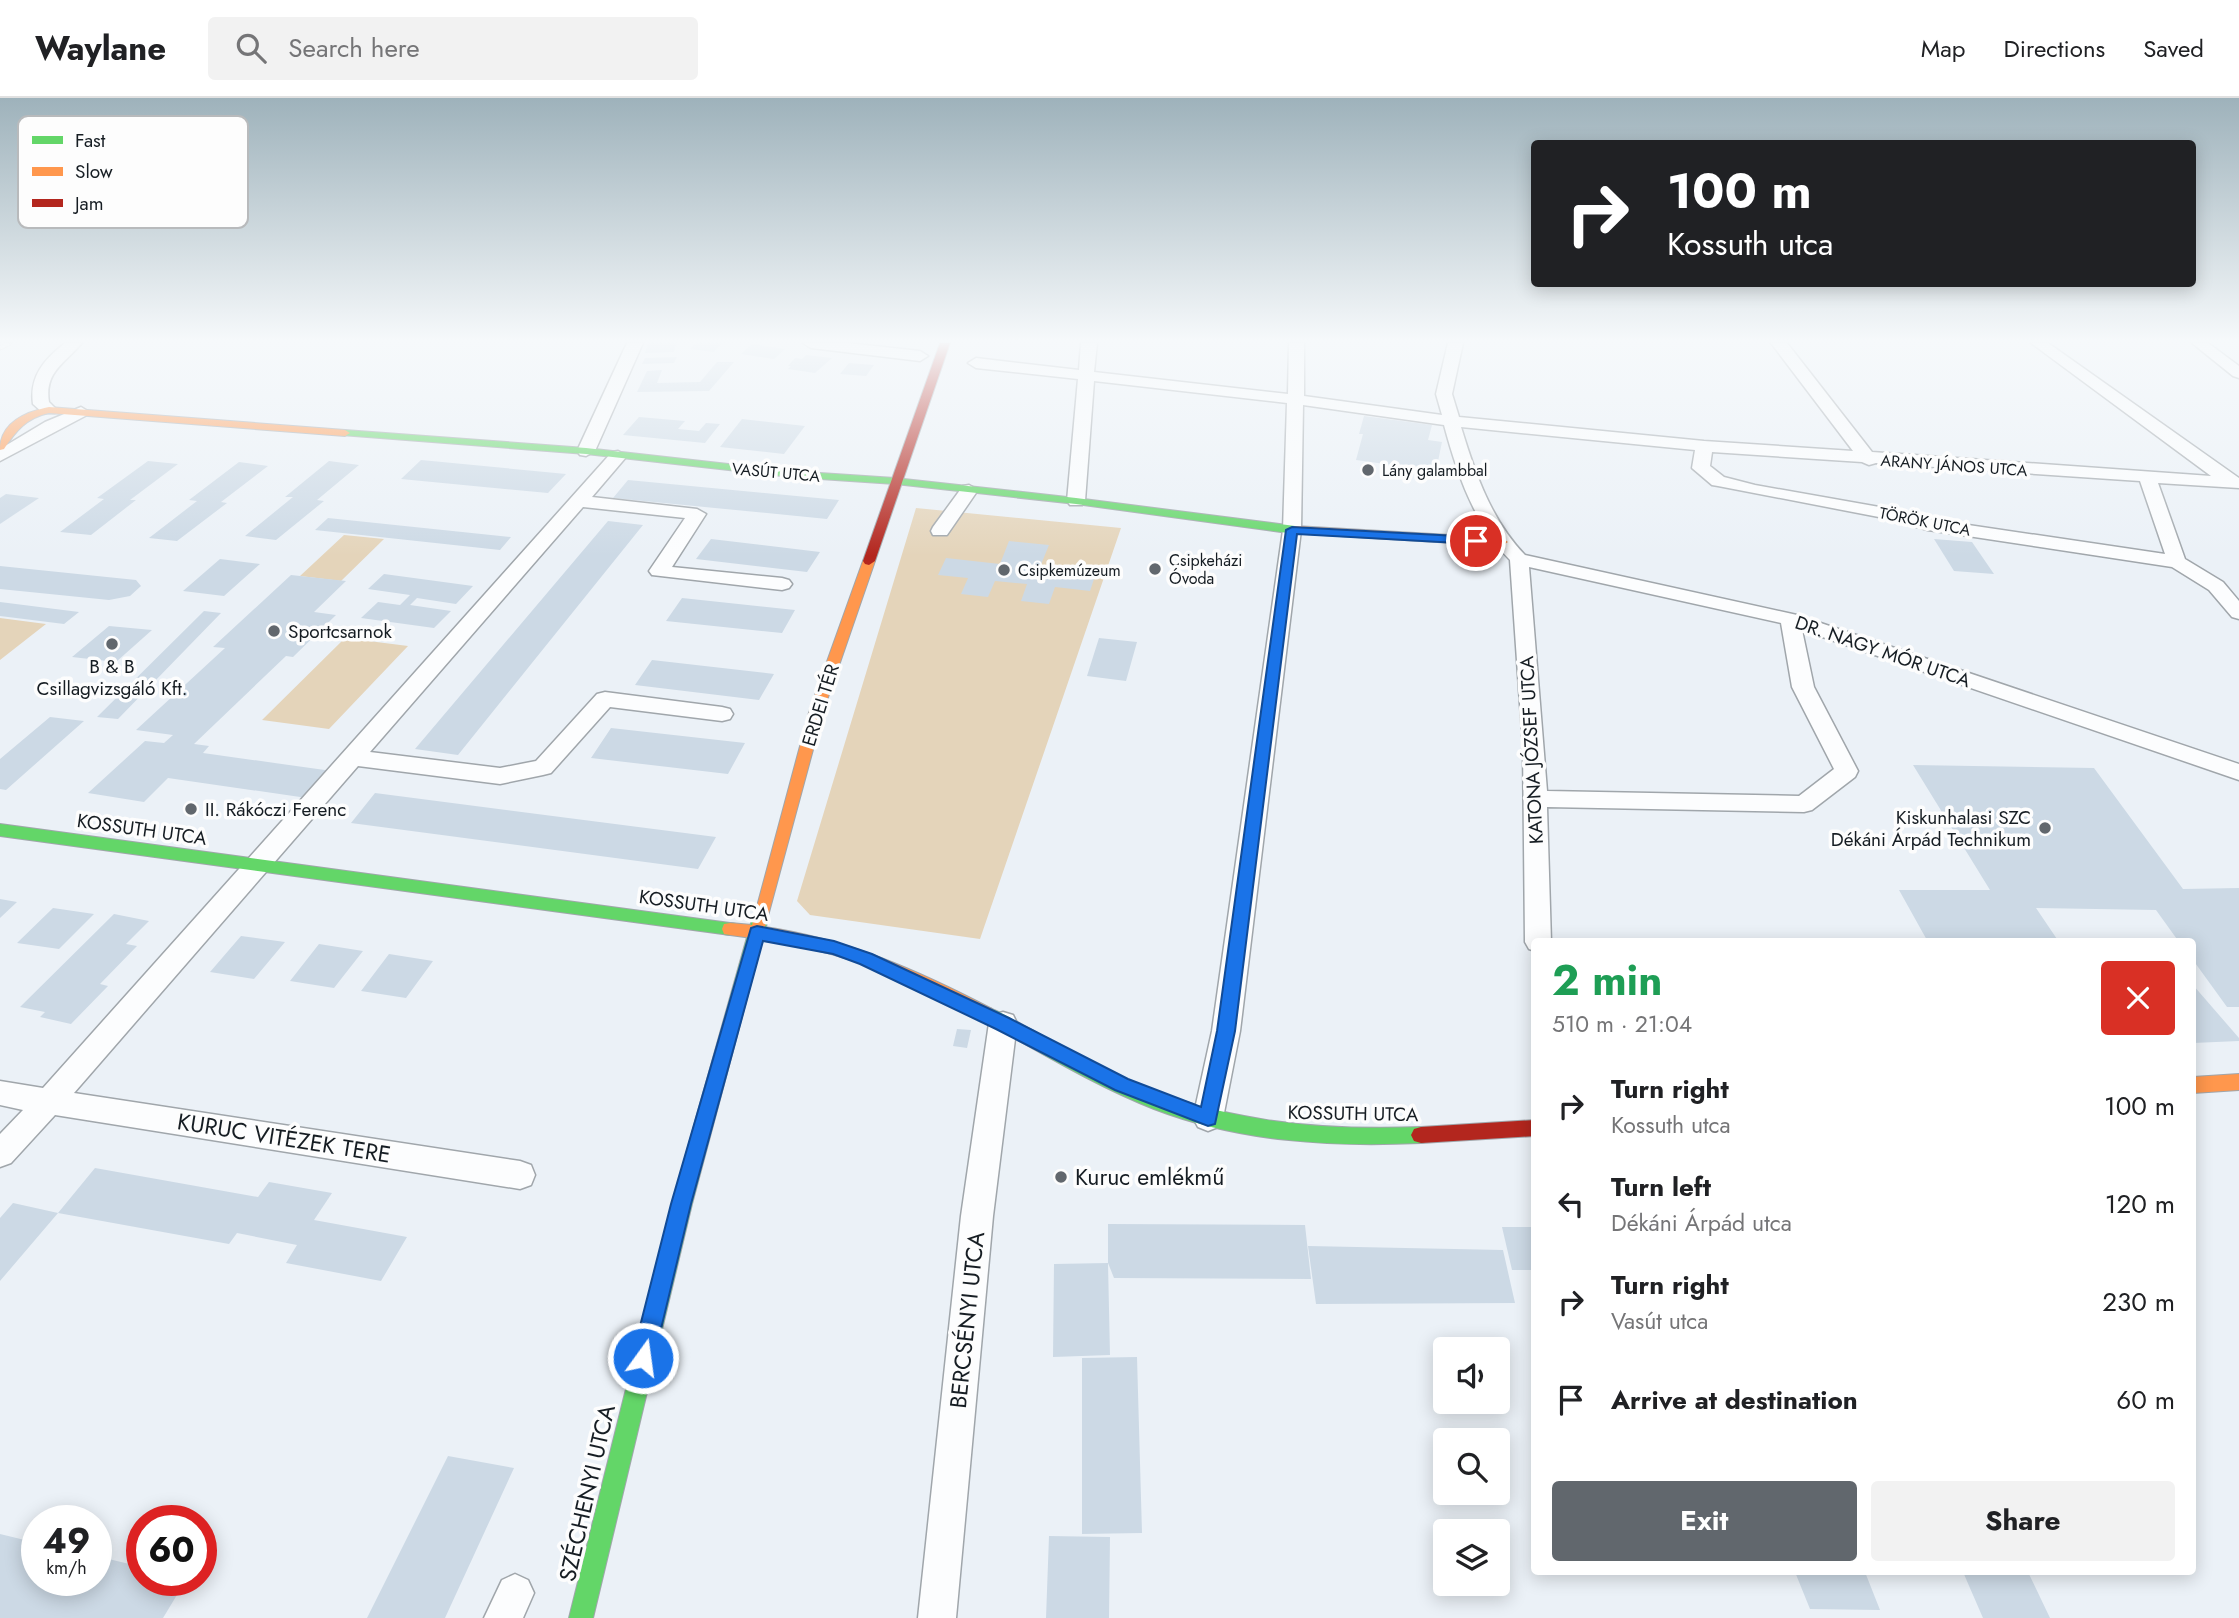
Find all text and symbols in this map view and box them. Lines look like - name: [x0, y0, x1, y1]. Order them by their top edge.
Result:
- search box: [208, 17, 698, 80]
- text: Waylane: [35, 25, 166, 72]
- icon: search: [232, 29, 270, 67]
- text: Search here: [288, 29, 420, 67]
- text: Map: [1921, 31, 1966, 66]
- text: Directions: [2004, 31, 2105, 66]
- text: Saved: [2143, 31, 2204, 66]
- legend: [18, 116, 248, 228]
- text: Fast: [75, 127, 106, 154]
- text: 100 m: [1667, 156, 1812, 226]
- text: Slow: [75, 158, 113, 185]
- icon: right: [1552, 168, 1643, 259]
- text: Jam: [72, 190, 104, 217]
- text: Kossuth utca: [1667, 221, 1833, 267]
- street label: ARANY JÁNOS UTCA: [1880, 449, 2029, 482]
- street label: VASÚT UTCA: [731, 457, 821, 488]
- place label: Lány galambbal: [1382, 459, 1487, 482]
- marker: Lány galambbal: [1360, 462, 1376, 478]
- street label: TÖRÖK UTCA: [1877, 501, 1973, 542]
- pin: [1446, 511, 1506, 571]
- icon: arrive: [1457, 522, 1495, 560]
- place label: Csipkeházi Óvoda: [1169, 549, 1242, 590]
- place label: Csipkemúzeum: [1018, 559, 1121, 582]
- marker: Csipkeházi Óvoda: [1147, 561, 1163, 577]
- marker: Csipkemúzeum: [996, 562, 1012, 578]
- street label: DR. NAGY MÓR UTCA: [1791, 609, 1975, 694]
- place label: Sportcsarnok: [288, 618, 392, 645]
- marker: Sportcsarnok: [266, 623, 282, 639]
- marker: B & B Csillagvizsgáló Kft.: [104, 636, 120, 652]
- place label: B & B Csillagvizsgáló Kft.: [37, 653, 187, 702]
- street label: KATONA JÓZSEF UTCA: [1513, 655, 1550, 845]
- street label: ERDEI TÉR: [795, 660, 846, 750]
- place label: II. Rákóczi Ferenc: [205, 796, 346, 823]
- marker: II. Rákóczi Ferenc: [183, 801, 199, 817]
- place label: Kiskunhalasi SZC Dékáni Árpád Technikum: [1831, 804, 2031, 853]
- street label: KOSSUTH UTCA: [75, 807, 209, 852]
- marker: Kiskunhalasi SZC Dékáni Árpád Technikum: [2037, 820, 2053, 836]
- street label: KOSSUTH UTCA: [637, 883, 771, 928]
- text: 2 min: [1552, 950, 1662, 1011]
- button: close: [2101, 961, 2175, 1035]
- text: 510 m · 21:04: [1552, 1007, 1692, 1041]
- text: Turn right: [1611, 1070, 1729, 1108]
- icon: right: [1552, 1087, 1590, 1125]
- text: 100 m: [2104, 1087, 2175, 1125]
- street label: KOSSUTH UTCA: [1287, 1099, 1419, 1128]
- street label: KURUC VITÉZEK TERE: [175, 1104, 393, 1172]
- text: Kossuth utca: [1611, 1108, 1731, 1142]
- place label: Kuruc emlékmű: [1075, 1160, 1224, 1194]
- text: Turn left: [1611, 1168, 1711, 1206]
- marker: Kuruc emlékmű: [1053, 1169, 1069, 1185]
- icon: left: [1552, 1185, 1590, 1223]
- text: 120 m: [2105, 1185, 2175, 1223]
- text: Dékáni Árpád utca: [1611, 1206, 1792, 1240]
- street label: BERCSÉNYI UTCA: [941, 1229, 993, 1410]
- text: Turn right: [1611, 1266, 1729, 1304]
- icon: right: [1552, 1283, 1590, 1321]
- text: 230 m: [2102, 1283, 2175, 1321]
- text: Vasút utca: [1611, 1304, 1708, 1338]
- position arrow: [606, 1321, 680, 1395]
- map controls: [1433, 1337, 1510, 1596]
- button: sound: [1433, 1337, 1510, 1414]
- icon: arrive: [1552, 1381, 1590, 1419]
- text: Arrive at destination: [1611, 1381, 1858, 1419]
- text: 60 m: [2116, 1381, 2175, 1419]
- street label: SZÉCHENYI UTCA: [550, 1400, 624, 1585]
- button: search: [1433, 1428, 1510, 1505]
- button: Exit: [1552, 1481, 1857, 1561]
- button: Share: [1871, 1481, 2175, 1561]
- speed limit sign: 60: [126, 1505, 217, 1596]
- text: 49: [43, 1516, 90, 1566]
- button: layers: [1433, 1519, 1510, 1596]
- text: km/h: [46, 1555, 87, 1581]

